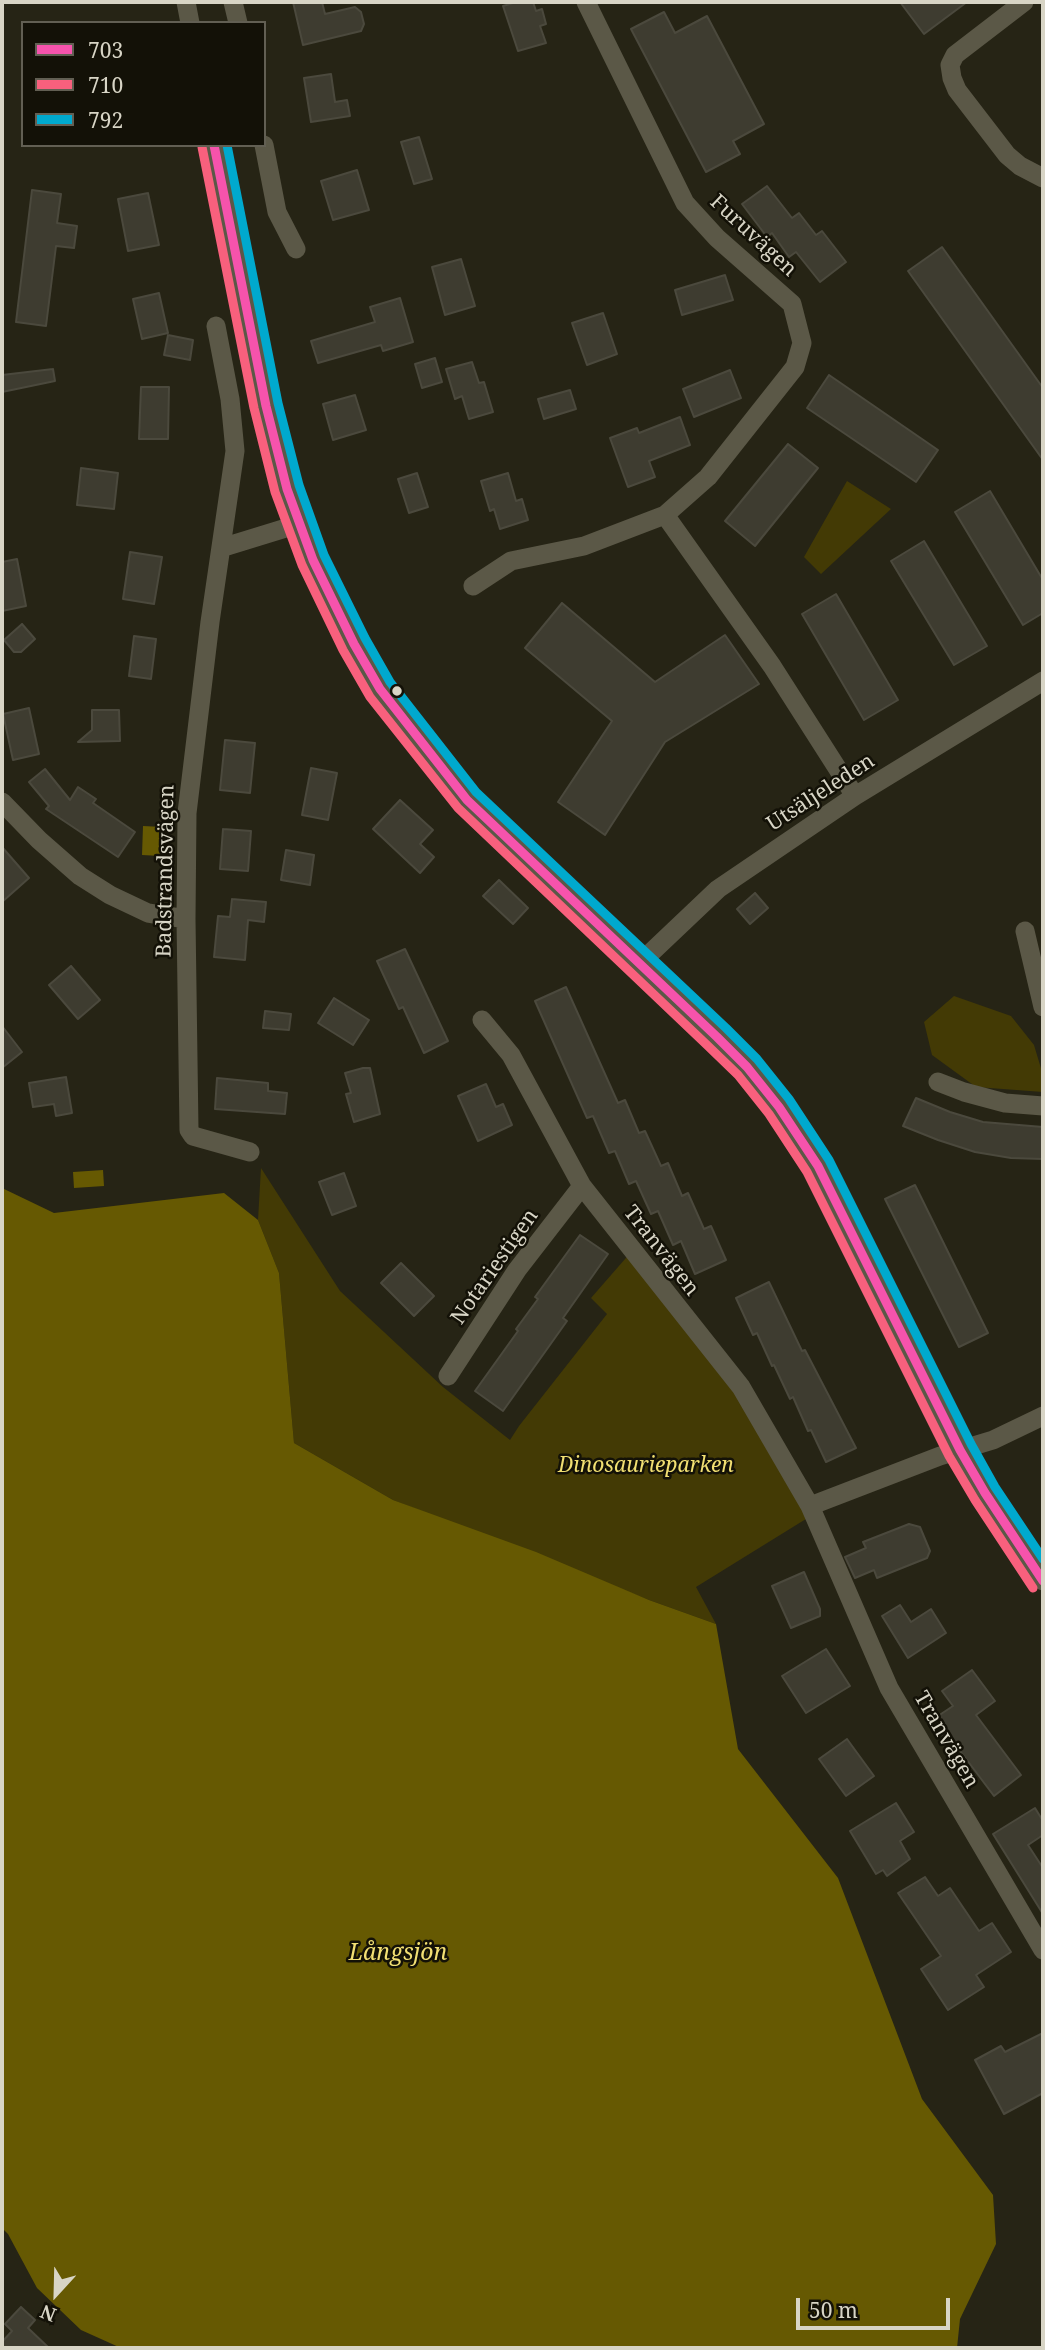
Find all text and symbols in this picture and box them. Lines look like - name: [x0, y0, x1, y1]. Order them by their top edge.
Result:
- legend: [21, 21, 266, 147]
- text: 703: [88, 36, 123, 64]
- text: 710: [88, 71, 123, 99]
- text: 792: [88, 106, 123, 134]
- street label: Furuvägen: [705, 190, 801, 282]
- unlabelled marker: [390, 684, 404, 698]
- street label: Utsäljeleden: [762, 749, 880, 837]
- street label: Badstrandsvägen: [152, 785, 180, 957]
- street label: Tranvägen: [618, 1201, 704, 1301]
- street label: Notariestigen: [446, 1205, 544, 1329]
- park label: Dinosaurieparken: [558, 1453, 734, 1479]
- street label: Tranvägen: [908, 1687, 984, 1793]
- water label: Långsjön: [349, 1939, 447, 1967]
- north arrow: [21, 2259, 91, 2329]
- scale bar: [800, 2284, 954, 2328]
- text: 50 m: [809, 2296, 858, 2324]
- text: N: [36, 2299, 60, 2328]

